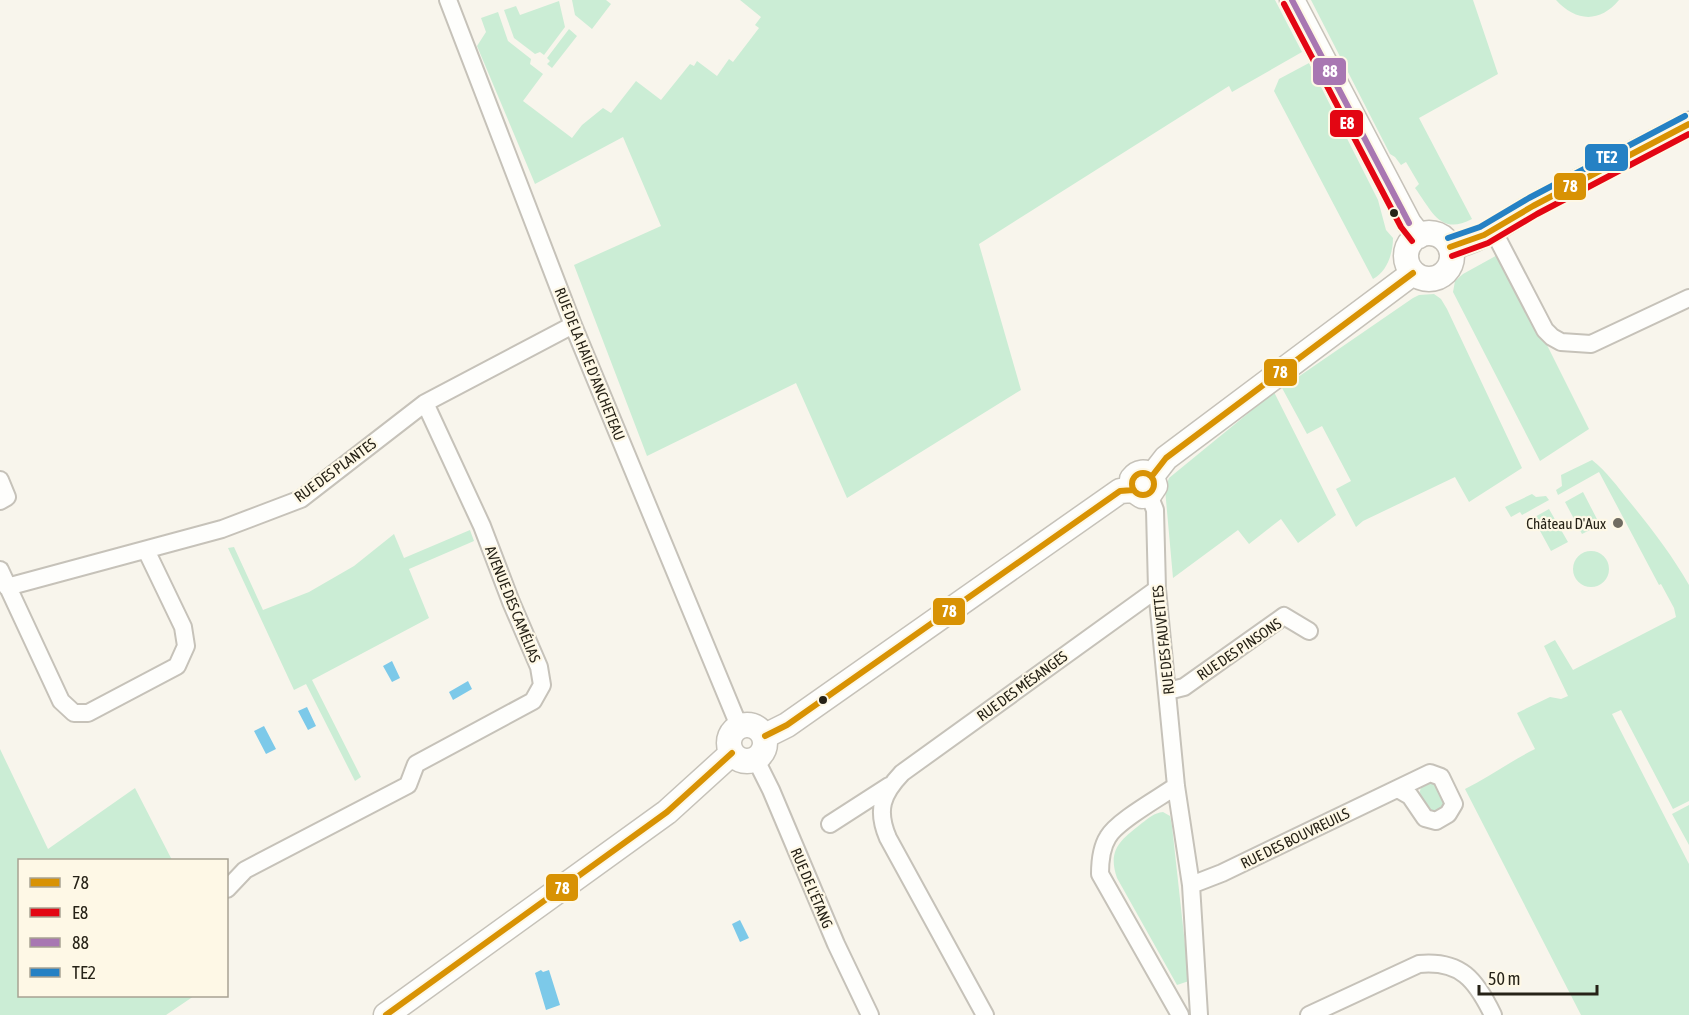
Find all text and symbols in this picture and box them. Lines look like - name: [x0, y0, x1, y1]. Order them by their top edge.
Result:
- line badge: 88: [1312, 57, 1347, 86]
- text: 88: [1322, 62, 1338, 80]
- line badge: E8: [1329, 109, 1364, 138]
- text: E8: [1340, 114, 1355, 132]
- line badge: TE2: [1584, 143, 1629, 172]
- text: TE2: [1596, 148, 1618, 166]
- line badge: 78: [1553, 172, 1587, 201]
- text: 78: [1562, 177, 1578, 195]
- unlabelled marker: [1388, 207, 1400, 219]
- street label: RUE DE LA HAIE D'ANCHETEAU: [552, 285, 628, 443]
- line badge: 78: [1263, 358, 1298, 387]
- text: 78: [1272, 363, 1288, 381]
- street label: RUE DES PLANTES: [291, 435, 379, 505]
- place label: Château D'Aux: [1526, 515, 1606, 532]
- marker: Château D'Aux: [1611, 516, 1625, 530]
- street label: AVENUE DES CAMÉLIAS: [482, 543, 544, 665]
- street label: RUE DES FAUVETTES: [1149, 585, 1177, 695]
- line badge: 78: [932, 597, 966, 626]
- text: 78: [941, 602, 957, 620]
- street label: RUE DES PINSONS: [1194, 615, 1284, 683]
- street label: RUE DES MÉSANGES: [974, 648, 1070, 724]
- unlabelled marker: [817, 694, 829, 706]
- street label: RUE DES BOUVREUILS: [1238, 804, 1352, 872]
- street label: RUE DE L'ÉTANG: [787, 845, 837, 931]
- legend: [18, 859, 228, 997]
- text: 78: [72, 872, 89, 893]
- line badge: 78: [545, 873, 579, 902]
- text: 78: [554, 879, 570, 897]
- text: E8: [72, 902, 88, 923]
- text: 88: [72, 932, 89, 953]
- scale bar: [1479, 958, 1598, 996]
- text: TE2: [72, 962, 96, 983]
- text: 50 m: [1488, 968, 1520, 989]

